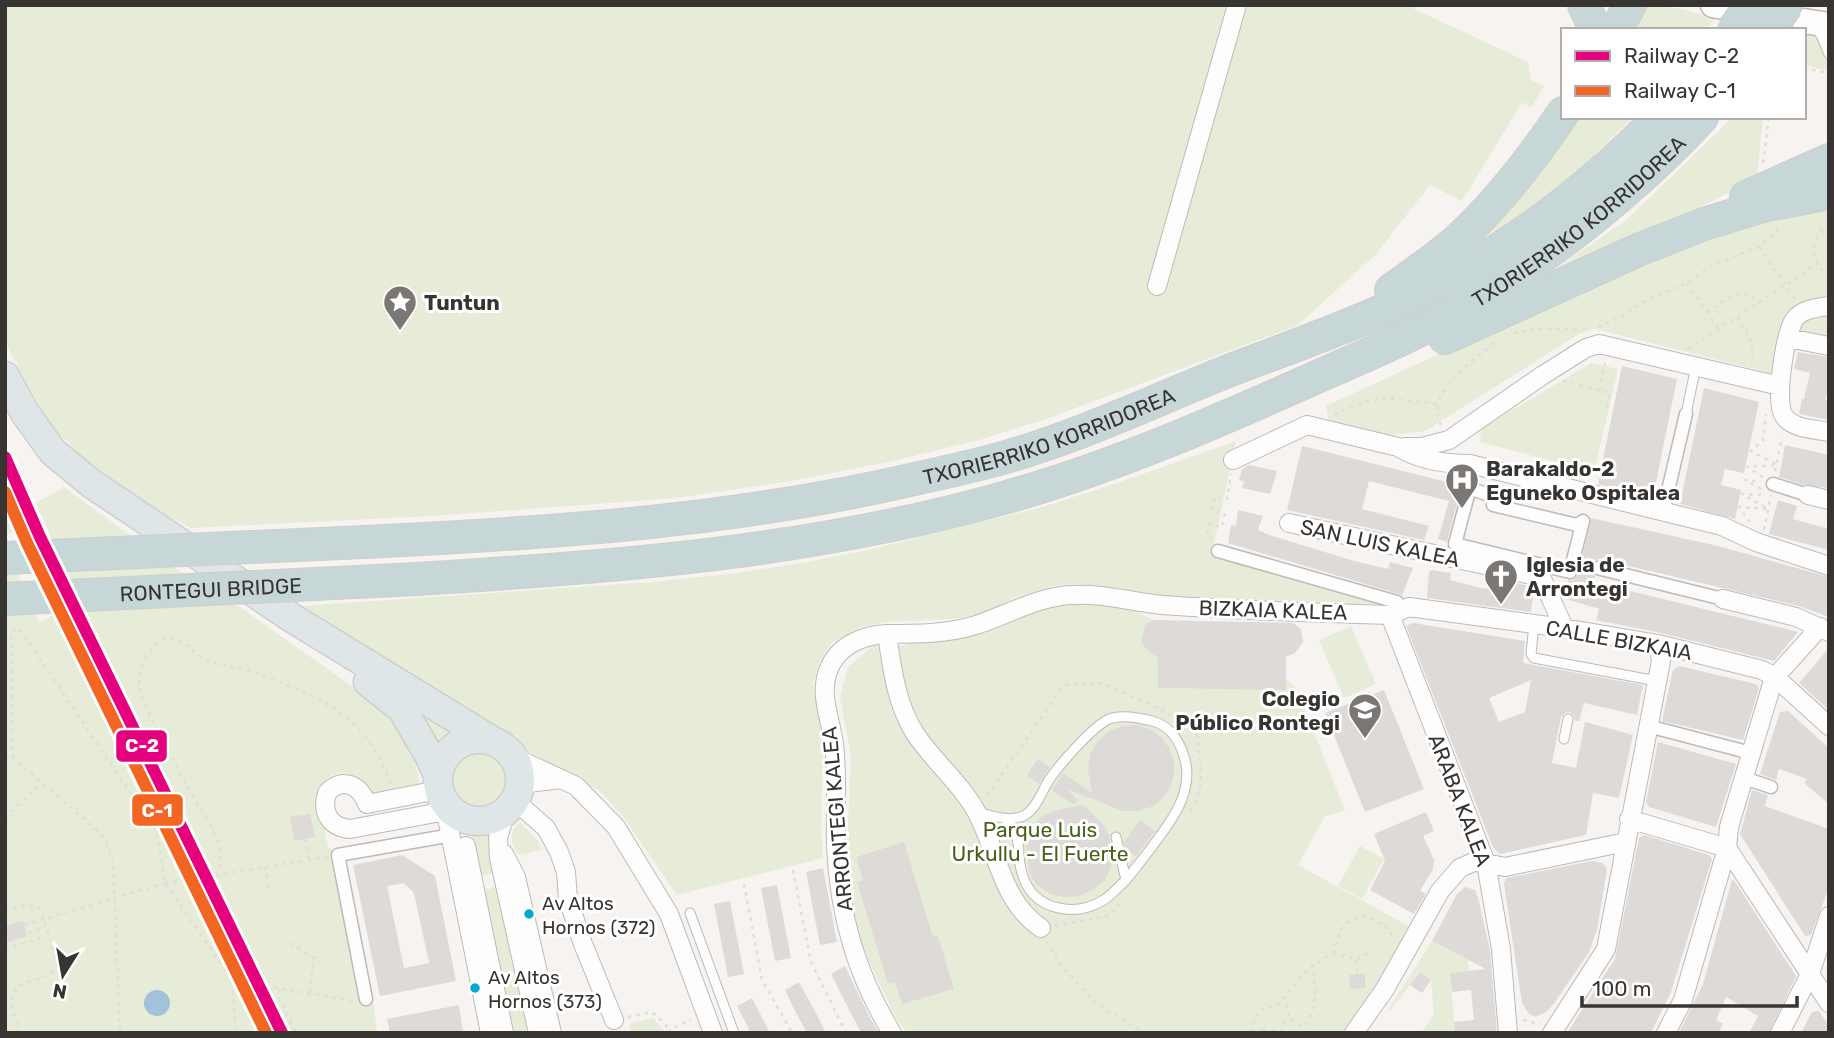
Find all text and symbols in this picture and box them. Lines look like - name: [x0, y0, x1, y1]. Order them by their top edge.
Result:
- legend: [1561, 28, 1806, 119]
- text: Railway C-2: [1624, 43, 1739, 68]
- text: Railway C-1: [1624, 78, 1736, 103]
- street label: TXORIERRIKO KORRIDOREA: [1467, 130, 1690, 312]
- place icon: Tuntun: [381, 283, 419, 332]
- place label: Tuntun: [424, 290, 500, 315]
- street label: TXORIERRIKO KORRIDOREA: [920, 382, 1178, 489]
- place label: Barakaldo-2 Eguneko Ospitalea: [1486, 456, 1680, 505]
- hospital icon: Barakaldo-2 Eguneko Ospitalea: [1443, 461, 1481, 510]
- street label: SAN LUIS KALEA: [1298, 514, 1462, 572]
- place label: Iglesia de Arrontegi: [1526, 552, 1628, 601]
- church icon: Iglesia de Arrontegi: [1482, 557, 1520, 606]
- street label: RONTEGUI BRIDGE: [119, 572, 302, 606]
- street label: BIZKAIA KALEA: [1198, 595, 1348, 625]
- street label: CALLE BIZKAIA: [1544, 615, 1694, 665]
- place label: Colegio Público Rontegi: [1175, 686, 1340, 735]
- school or university icon: Colegio Público Rontegi: [1346, 691, 1384, 740]
- street label: ARRONTEGI KALEA: [816, 725, 858, 913]
- line badge: C-2: [115, 729, 168, 763]
- street label: ARABA KALEA: [1423, 730, 1497, 870]
- text: C-2: [125, 734, 159, 757]
- line badge: C-1: [131, 793, 184, 827]
- text: C-1: [141, 799, 173, 822]
- park label: Parque Luis Urkullu - El Fuerte: [952, 817, 1128, 866]
- place label: Av Altos Hornos (372): [542, 892, 655, 939]
- marker: Av Altos Hornos (372): [522, 907, 536, 921]
- north arrow: [28, 940, 98, 1010]
- scale bar: [1582, 964, 1797, 1008]
- place label: Av Altos Hornos (373): [488, 966, 602, 1013]
- text: 100 m: [1592, 976, 1651, 1001]
- text: N: [51, 979, 69, 1004]
- marker: Av Altos Hornos (373): [468, 981, 482, 995]

